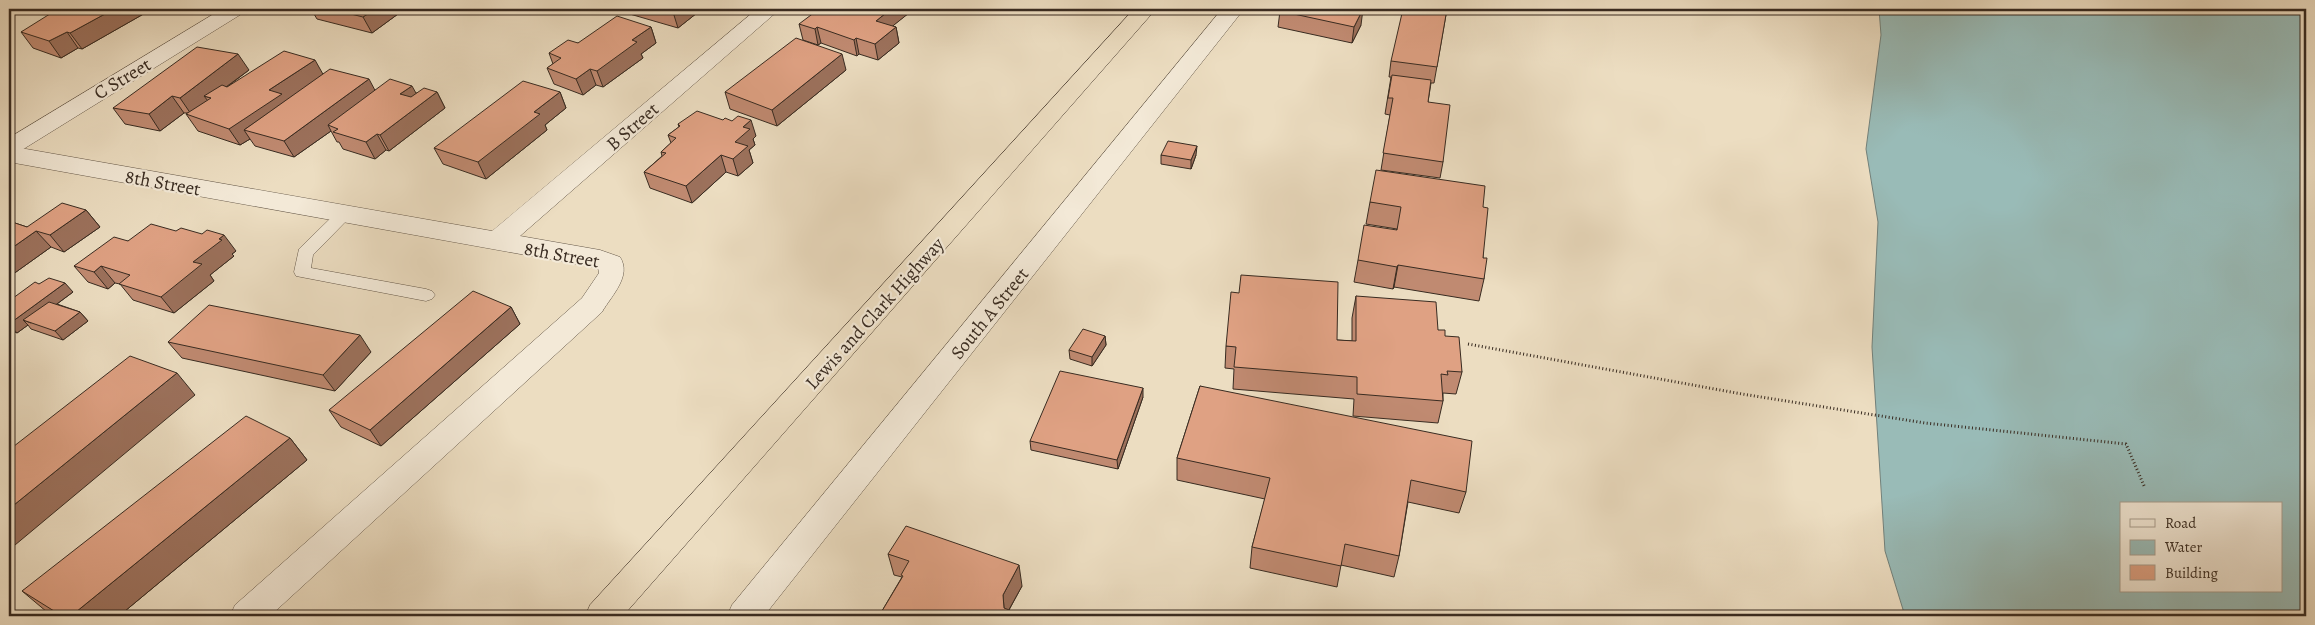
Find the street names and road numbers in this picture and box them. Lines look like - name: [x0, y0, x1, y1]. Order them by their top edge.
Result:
- street label: C Street: [89, 52, 156, 106]
- street label: B Street: [601, 97, 665, 157]
- street label: 8th Street: [123, 164, 203, 202]
- street label: Lewis and Clark Highway: [799, 232, 950, 395]
- street label: 8th Street: [522, 236, 602, 274]
- street label: South A Street: [945, 262, 1035, 365]

